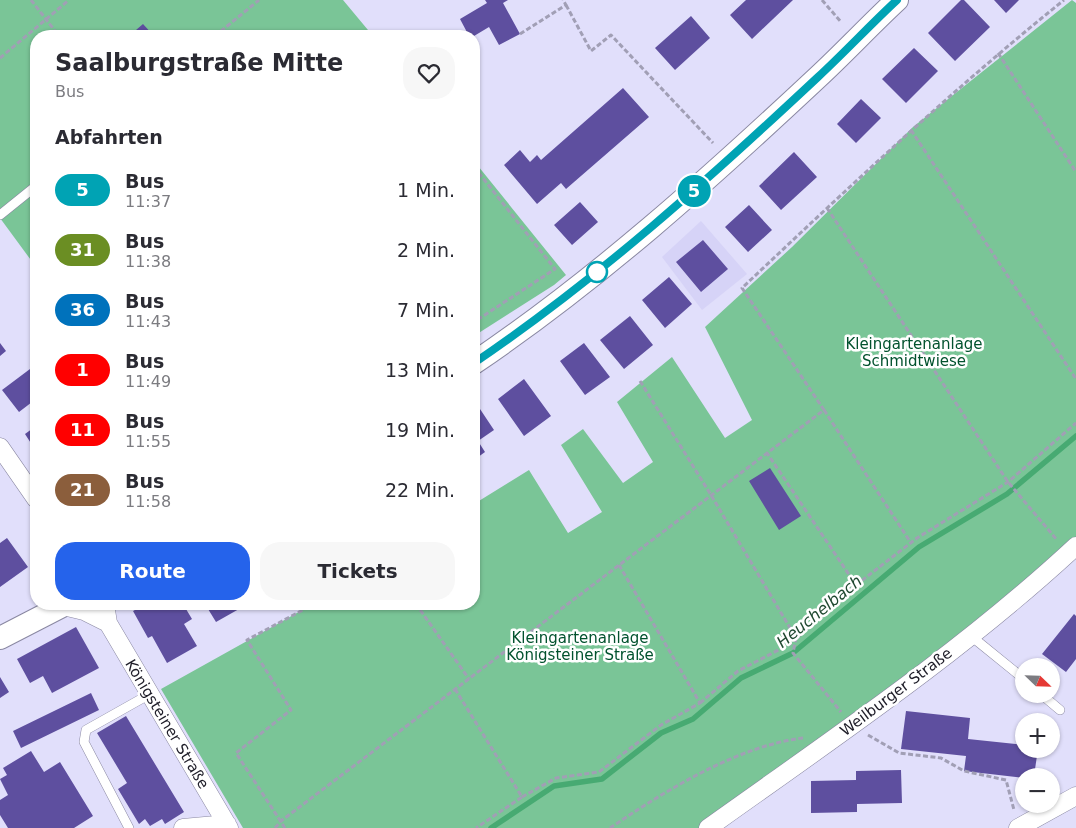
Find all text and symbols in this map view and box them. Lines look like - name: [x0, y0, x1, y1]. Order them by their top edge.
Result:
- button: heart: [403, 47, 455, 99]
- text: Saalburgstraße Mitte: [55, 49, 343, 77]
- text: Bus: [55, 82, 84, 101]
- text: Abfahrten: [55, 126, 163, 148]
- text: Bus: [125, 170, 164, 192]
- line badge: 5: [678, 175, 710, 207]
- text: 5: [76, 179, 89, 200]
- text: 1 Min.: [397, 179, 455, 201]
- text: 5: [688, 180, 700, 201]
- text: 11:37: [125, 192, 171, 211]
- text: Bus: [125, 230, 164, 252]
- text: 31: [70, 239, 95, 260]
- text: 2 Min.: [397, 239, 455, 261]
- text: 11:38: [125, 252, 171, 271]
- unlabelled marker: [586, 261, 608, 283]
- text: Bus: [125, 290, 164, 312]
- text: 36: [70, 299, 95, 320]
- text: 7 Min.: [397, 299, 455, 321]
- text: 11:43: [125, 312, 171, 331]
- park label: Kleingartenanlage Schmidtwiese: [845, 335, 983, 370]
- text: Bus: [125, 350, 164, 372]
- text: 1: [76, 359, 89, 380]
- text: 13 Min.: [385, 359, 455, 381]
- text: 11:49: [125, 372, 171, 391]
- text: Bus: [125, 410, 164, 432]
- text: 11: [70, 419, 95, 440]
- text: 19 Min.: [385, 419, 455, 441]
- text: 11:55: [125, 432, 171, 451]
- text: Bus: [125, 470, 164, 492]
- text: 21: [70, 479, 95, 500]
- text: 22 Min.: [385, 479, 455, 501]
- text: 11:58: [125, 492, 171, 511]
- button: Route: [55, 542, 250, 600]
- button: Tickets: [260, 542, 455, 600]
- water label: Heuchelbach: [773, 571, 866, 652]
- park label: Kleingartenanlage Königsteiner Straße: [506, 629, 654, 664]
- street label: Weilburger Straße: [836, 644, 956, 740]
- street label: Königsteiner Straße: [121, 656, 213, 792]
- north arrow: [1015, 658, 1060, 702]
- map controls: [1015, 658, 1060, 813]
- button: +: [1015, 713, 1060, 758]
- button: −: [1015, 768, 1060, 813]

